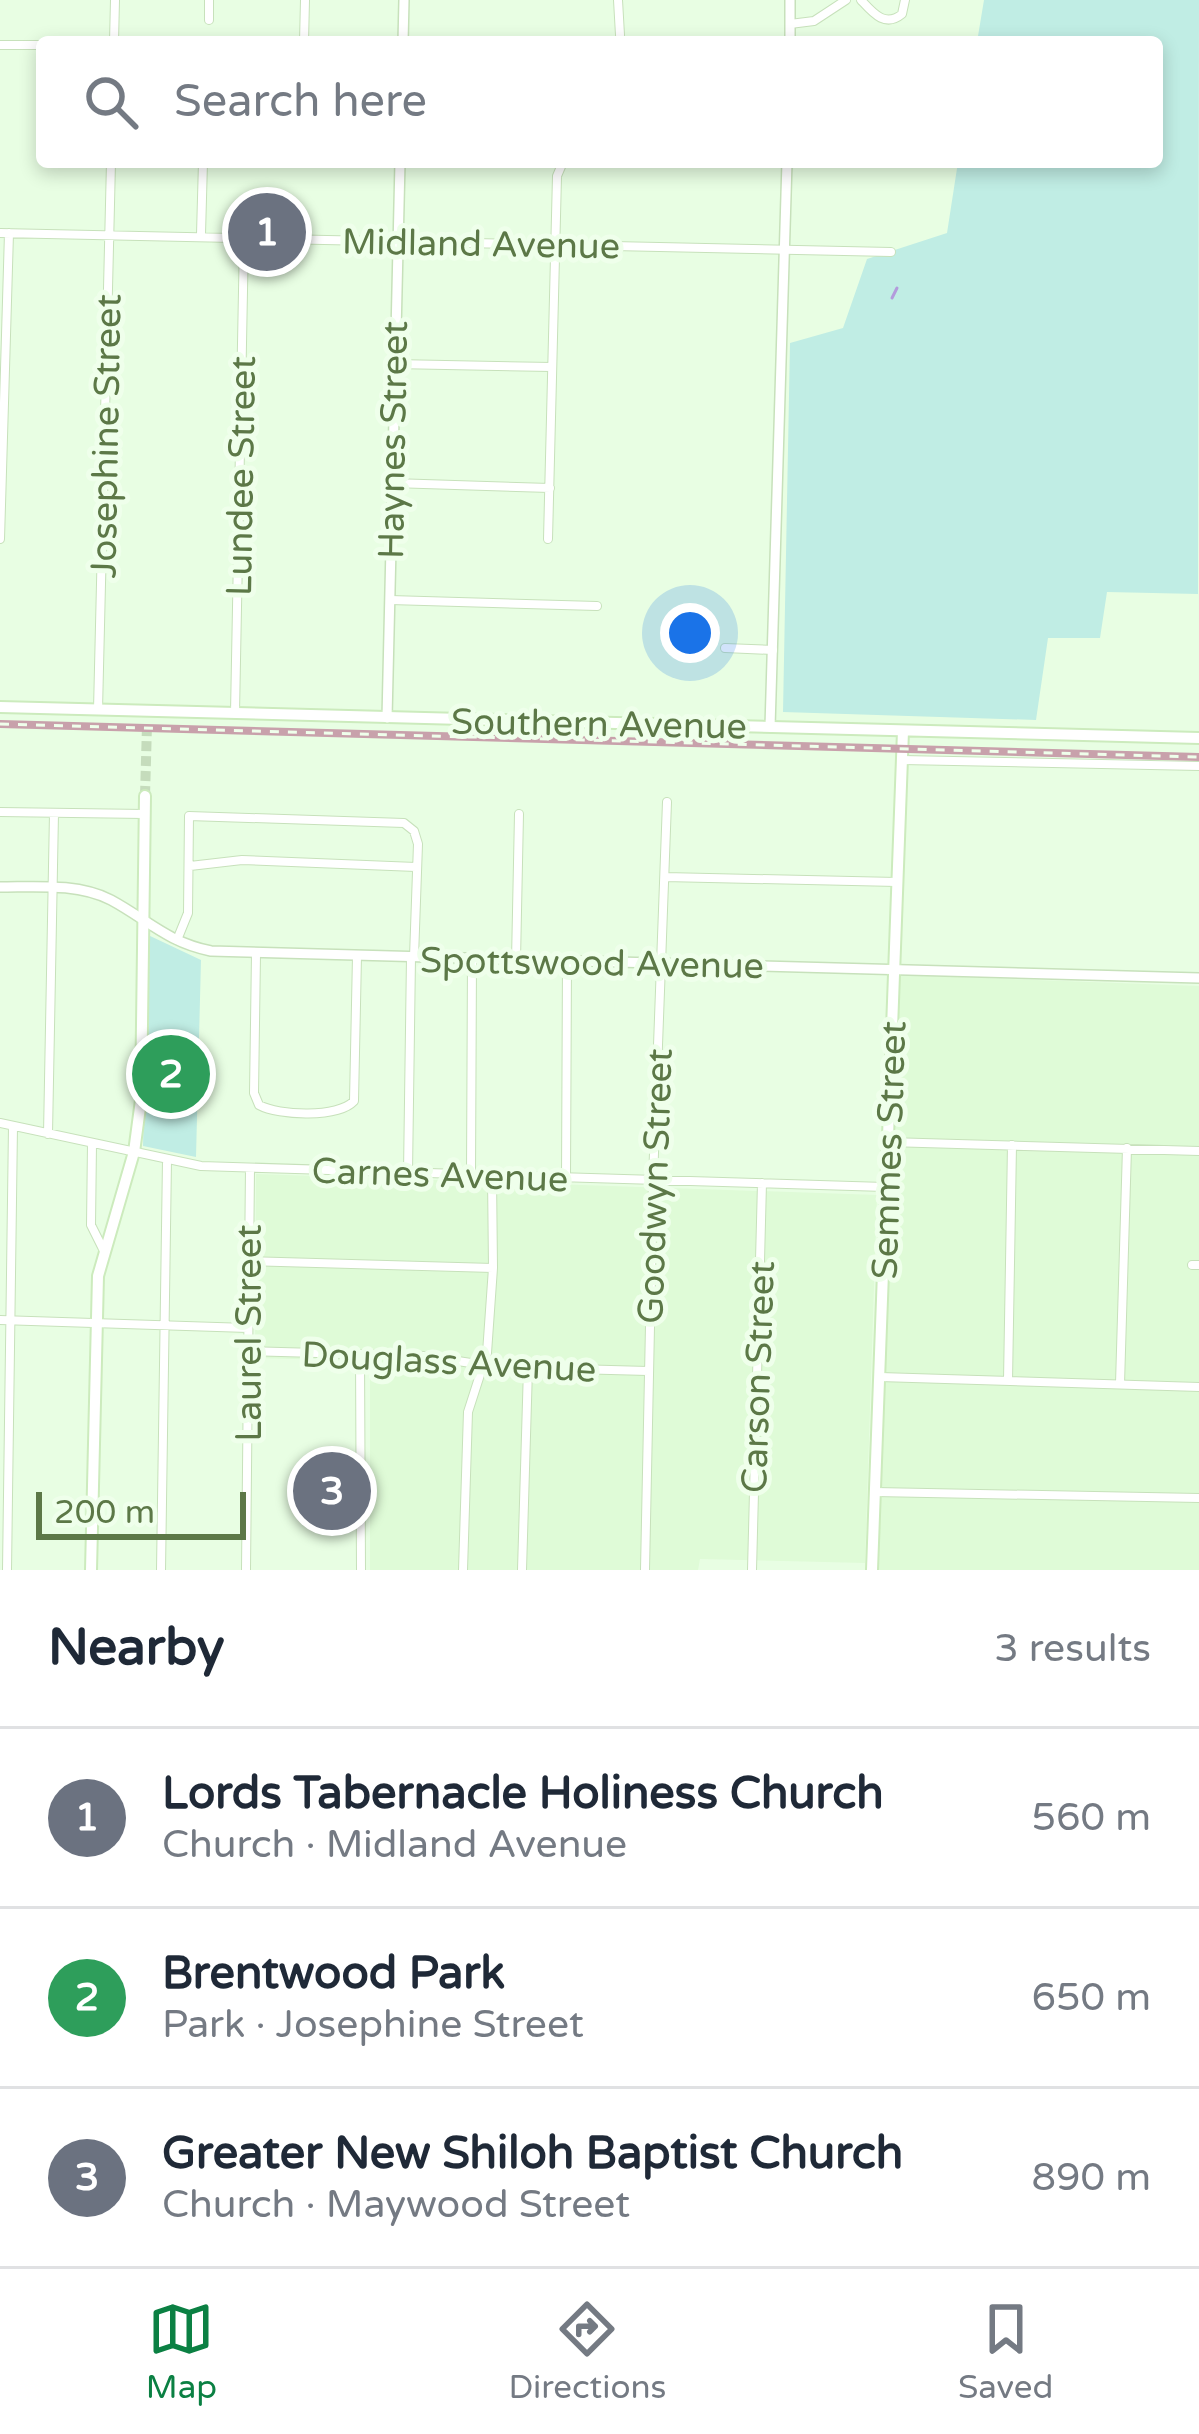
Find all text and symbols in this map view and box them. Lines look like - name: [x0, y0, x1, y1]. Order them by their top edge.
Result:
- search box: [36, 36, 1163, 168]
- icon: search: [78, 69, 144, 135]
- text: Search here: [174, 75, 427, 129]
- pin: 1: [228, 187, 306, 277]
- street label: Midland Avenue: [342, 221, 620, 268]
- street label: Josephine Street: [83, 293, 130, 579]
- street label: Haynes Street: [370, 321, 417, 560]
- street label: Lundee Street: [218, 356, 265, 597]
- your location: [660, 603, 720, 663]
- street label: Southern Avenue: [451, 700, 747, 749]
- street label: Spottswood Avenue: [420, 939, 764, 988]
- street label: Semmes Street: [864, 1020, 915, 1280]
- pin: 2: [132, 1029, 210, 1119]
- street label: Goodwyn Street: [629, 1048, 682, 1325]
- street label: Carnes Avenue: [311, 1150, 569, 1201]
- street label: Laurel Street: [228, 1224, 271, 1442]
- street label: Carson Street: [733, 1260, 784, 1494]
- street label: Douglass Avenue: [301, 1333, 597, 1392]
- pin: 3: [293, 1446, 371, 1536]
- scale bar: [36, 1486, 246, 1539]
- text: 200 m: [54, 1493, 155, 1532]
- text: Nearby: [48, 1617, 225, 1679]
- text: 3 results: [994, 1625, 1151, 1672]
- text: Lords Tabernacle Holiness Church: [162, 1767, 884, 1821]
- text: 1: [75, 1794, 99, 1841]
- text: 560 m: [1032, 1794, 1151, 1841]
- text: Church · Midland Avenue: [162, 1821, 627, 1868]
- text: Brentwood Park: [162, 1947, 505, 2001]
- text: 2: [75, 1974, 99, 2021]
- text: 650 m: [1032, 1974, 1151, 2021]
- text: Park · Josephine Street: [162, 2001, 584, 2048]
- text: Greater New Shiloh Baptist Church: [162, 2127, 903, 2181]
- text: 3: [75, 2154, 99, 2201]
- text: 890 m: [1032, 2154, 1151, 2201]
- text: Church · Maywood Street: [162, 2181, 630, 2228]
- tab: Map: [146, 2296, 217, 2407]
- tab: Directions: [509, 2296, 666, 2407]
- tab: Saved: [958, 2296, 1053, 2407]

